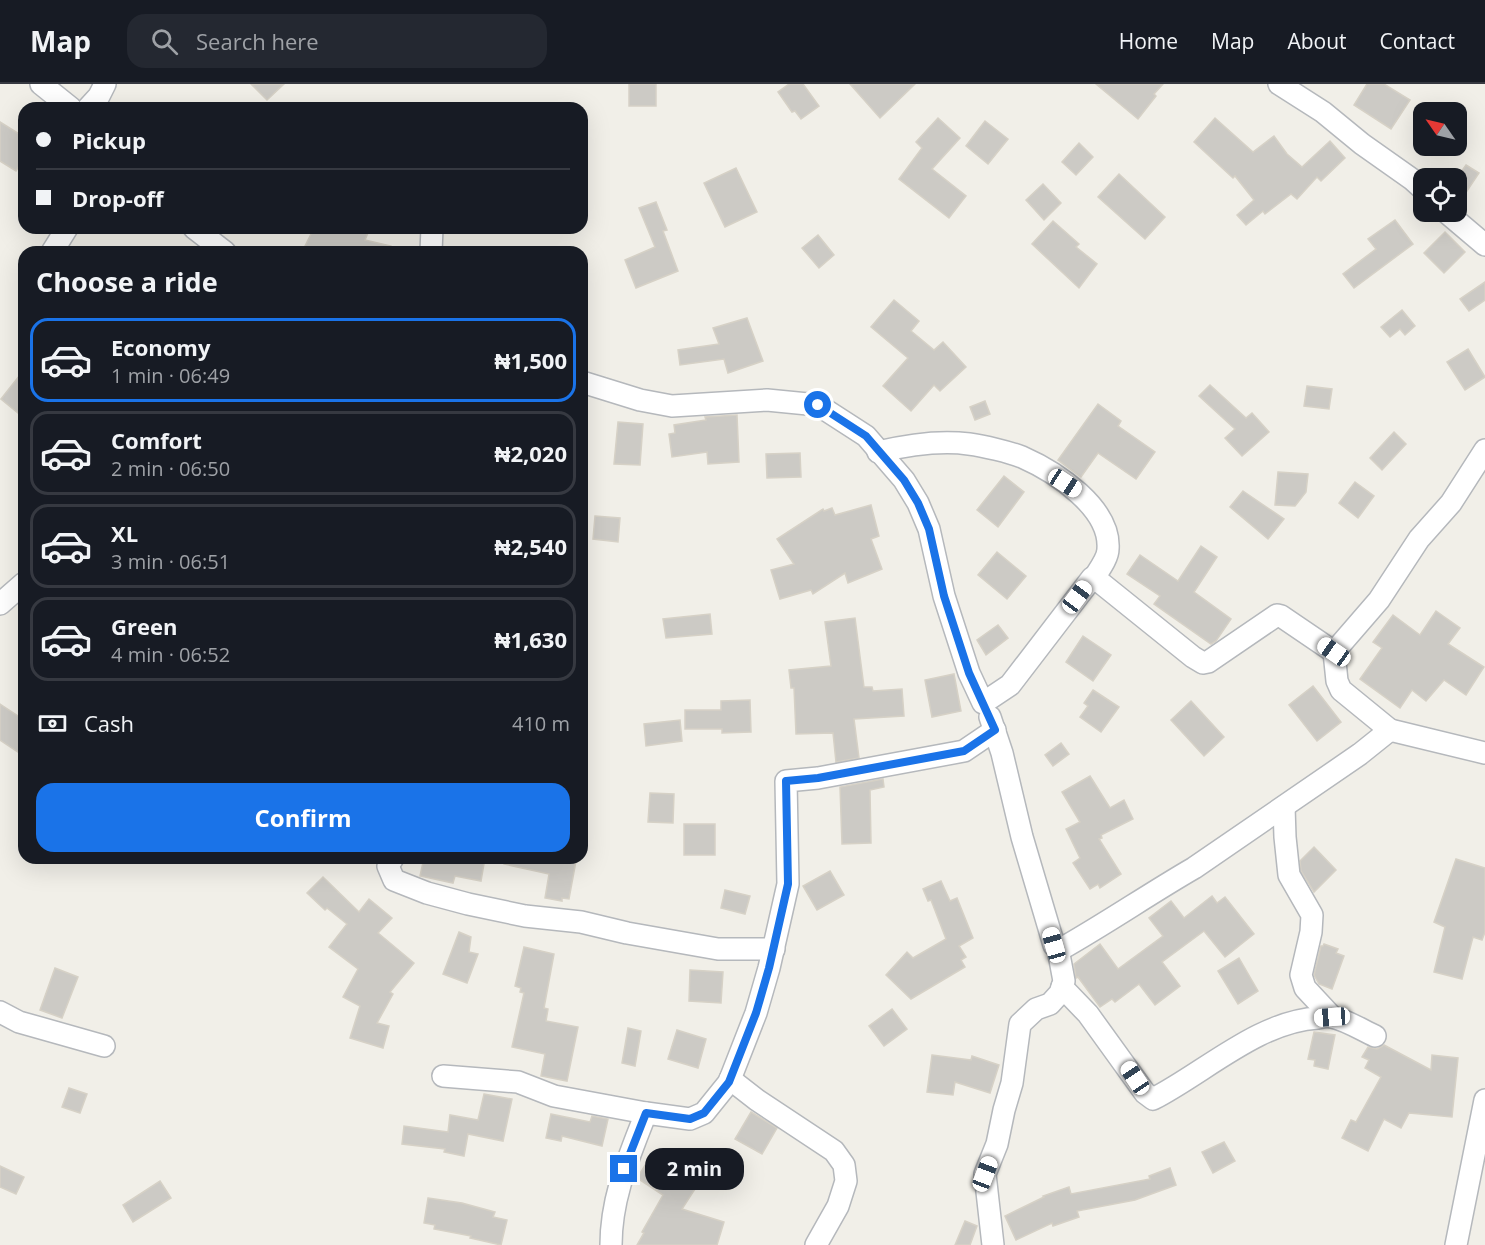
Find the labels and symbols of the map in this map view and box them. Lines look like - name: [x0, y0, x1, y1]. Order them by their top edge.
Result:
- north arrow: [1413, 102, 1467, 156]
- route start: [804, 391, 831, 418]
- car: [1045, 466, 1085, 500]
- car: [1059, 577, 1095, 617]
- car: [1314, 634, 1354, 670]
- car: [1040, 925, 1068, 965]
- car: [1313, 1007, 1351, 1027]
- car: [1117, 1058, 1153, 1098]
- callout: 2 min: [645, 1148, 744, 1190]
- car: [970, 1154, 1000, 1194]
- route end: [610, 1155, 637, 1182]

